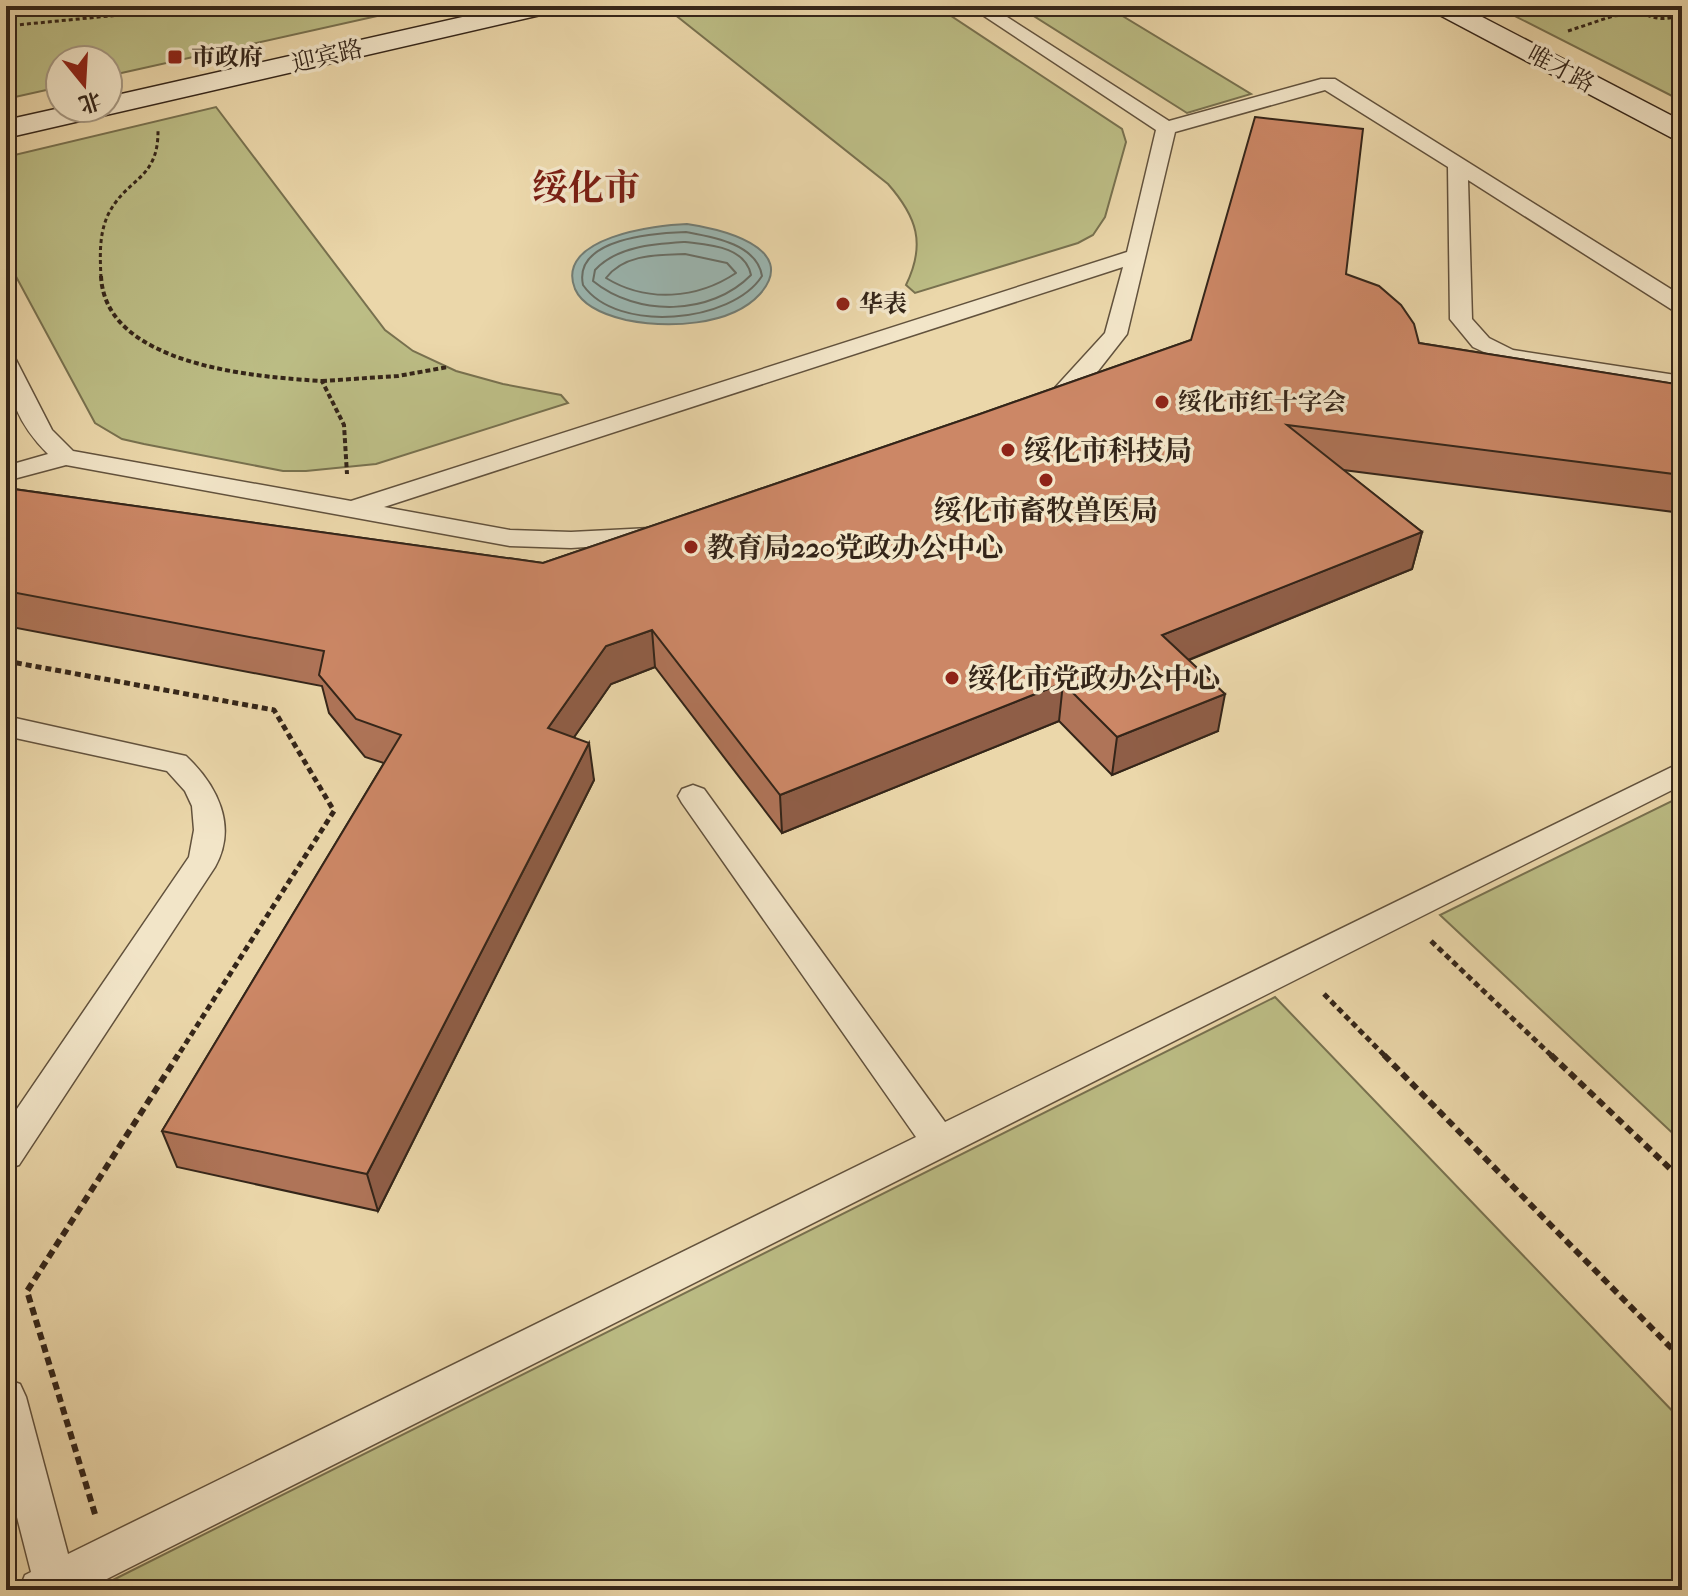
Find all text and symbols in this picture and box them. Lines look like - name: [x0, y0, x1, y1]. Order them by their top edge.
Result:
- street label: 迎宾路: [289, 34, 365, 78]
- street label: 唯才路: [1523, 40, 1599, 98]
- place label: 市政府: [191, 43, 263, 71]
- north arrow: [44, 44, 124, 124]
- marker: 市政府: [166, 48, 184, 66]
- text: 北: [75, 86, 104, 118]
- district label: 绥化市: [532, 167, 640, 209]
- place label: 华表: [859, 290, 907, 318]
- marker: 华表: [834, 295, 852, 313]
- place label: 绥化市红十字会: [1178, 388, 1346, 416]
- marker: 绥化市红十字会: [1153, 393, 1171, 411]
- place label: 绥化市科技局: [1024, 434, 1192, 467]
- marker: 绥化市科技局: [999, 441, 1017, 459]
- marker: 绥化市畜牧兽医局: [1037, 471, 1055, 489]
- place label: 绥化市畜牧兽医局: [934, 494, 1158, 527]
- place label: 教育局220党政办公中心: [707, 531, 1003, 564]
- marker: 教育局220党政办公中心: [682, 538, 700, 556]
- place label: 绥化市党政办公中心: [968, 662, 1220, 695]
- marker: 绥化市党政办公中心: [943, 669, 961, 687]

